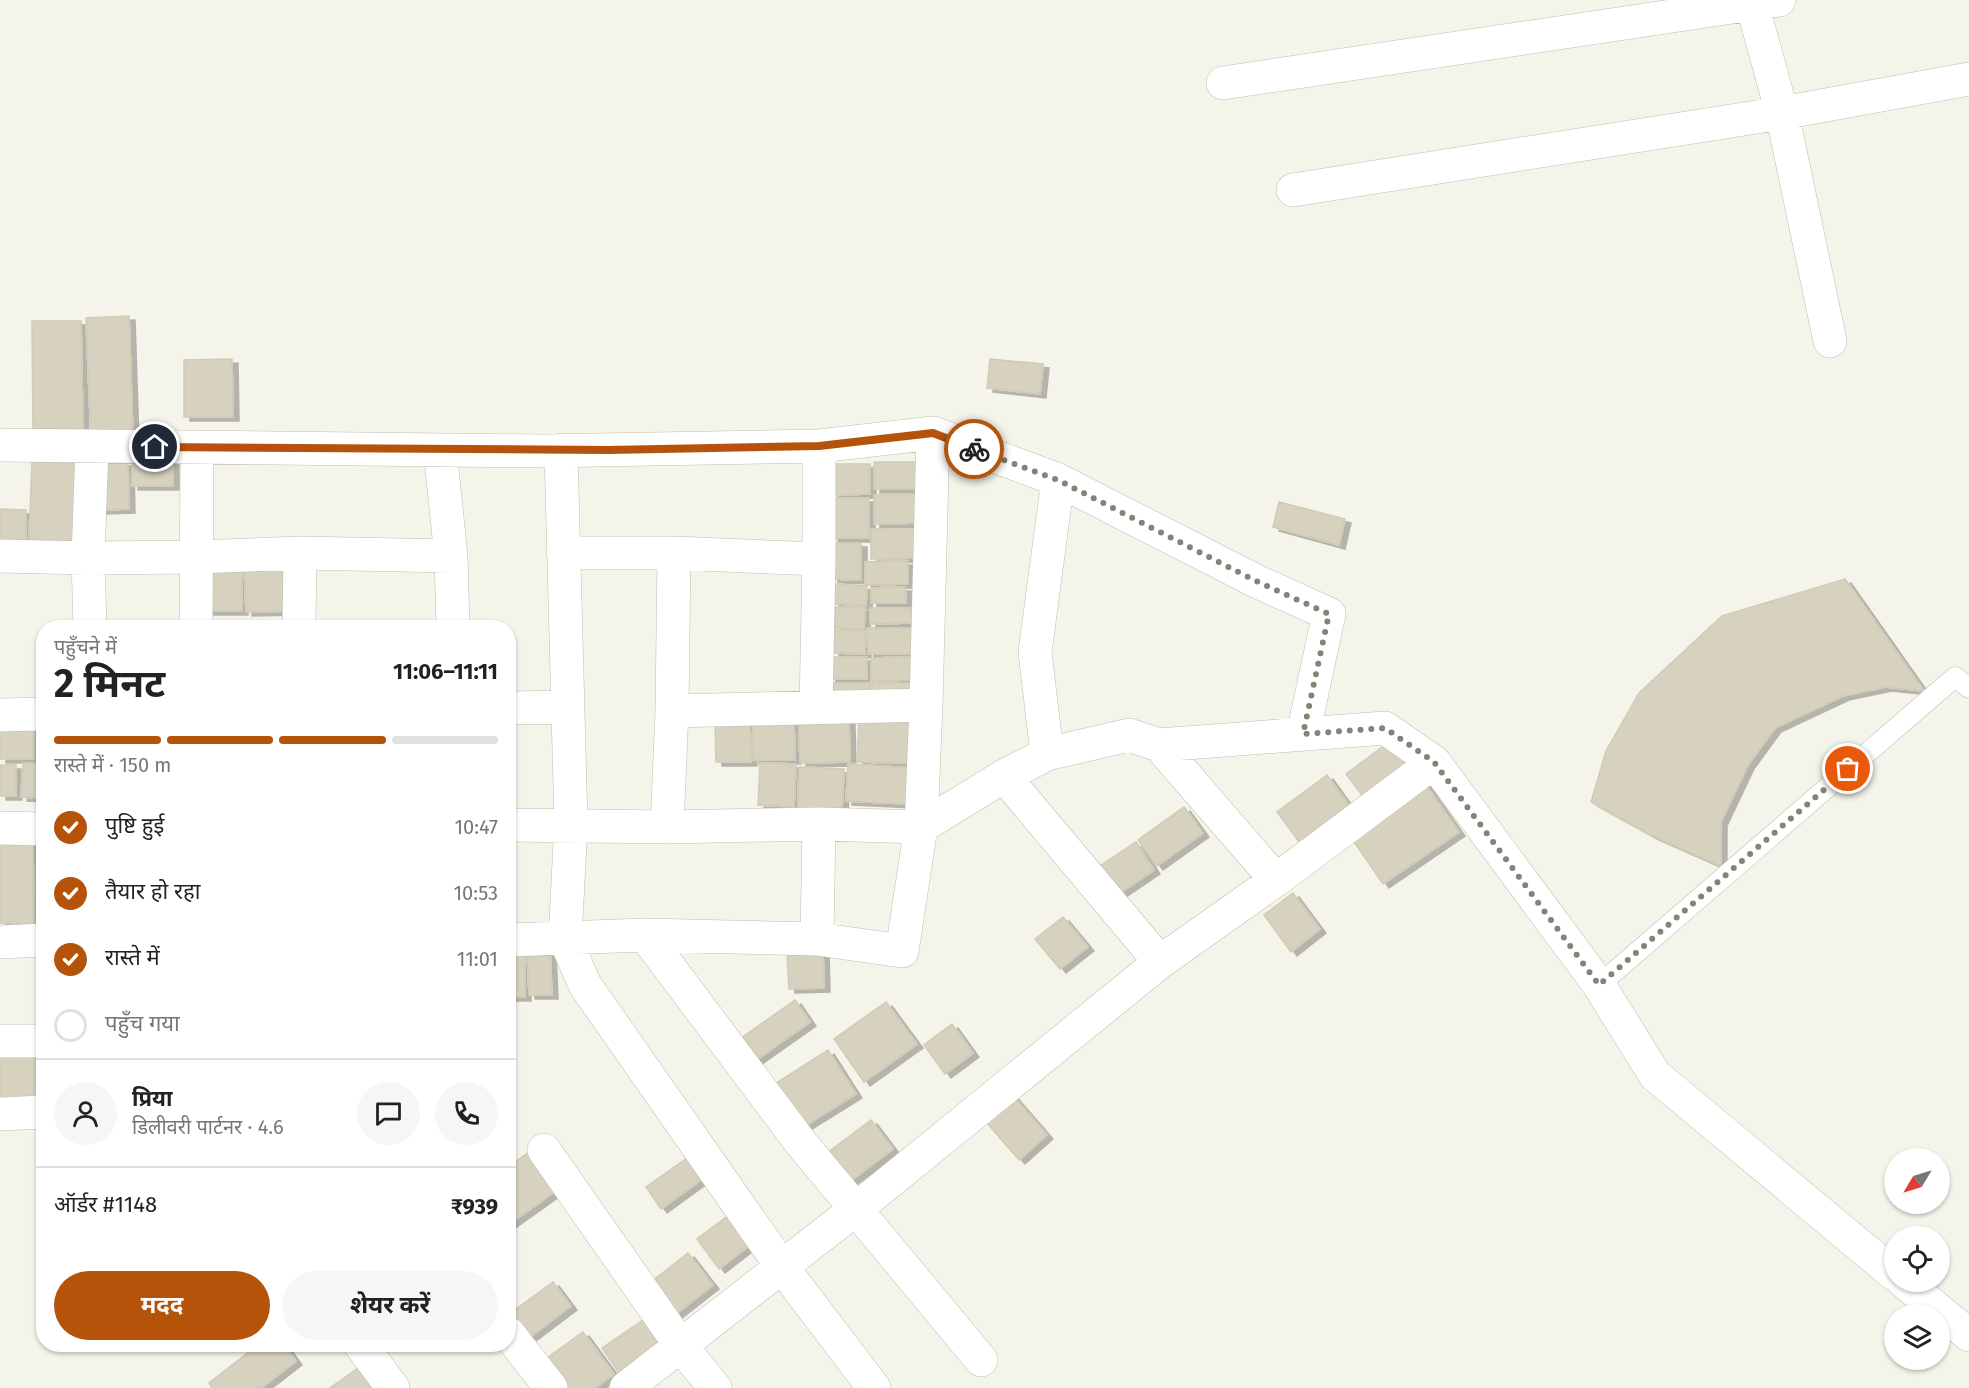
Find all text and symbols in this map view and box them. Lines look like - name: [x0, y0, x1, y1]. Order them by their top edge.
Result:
- courier: [944, 419, 1004, 479]
- pin: [129, 421, 180, 472]
- icon: home: [138, 430, 171, 463]
- icon: bike: [958, 433, 991, 466]
- text: पहुँचने में: [54, 635, 117, 659]
- text: 11:06–11:11: [393, 658, 498, 685]
- text: 2 मिनट: [54, 661, 165, 707]
- pin: [1822, 743, 1873, 794]
- icon: bag: [1831, 752, 1864, 785]
- text: रास्ते में · 150 m: [54, 753, 171, 777]
- icon: check: [54, 811, 87, 844]
- text: पुष्टि हुई: [105, 812, 164, 839]
- text: 10:47: [454, 815, 498, 839]
- icon: check: [54, 877, 87, 910]
- text: तैयार हो रहा: [105, 878, 200, 905]
- text: 10:53: [453, 881, 498, 905]
- icon: check: [54, 943, 87, 976]
- text: रास्ते में: [105, 944, 160, 971]
- text: 11:01: [457, 947, 498, 971]
- text: पहुँच गया: [105, 1010, 180, 1037]
- button: person: [54, 1082, 117, 1145]
- button: chat: [357, 1082, 420, 1145]
- button: phone: [435, 1082, 498, 1145]
- text: प्रिया: [132, 1085, 172, 1112]
- text: डिलीवरी पार्टनर · 4.6: [132, 1115, 284, 1139]
- north arrow: [1884, 1148, 1950, 1214]
- map controls: [1884, 1148, 1950, 1370]
- text: ऑर्डर #1148: [54, 1191, 157, 1218]
- text: ₹939: [451, 1193, 498, 1220]
- button: locate: [1884, 1226, 1950, 1292]
- button: मदद: [54, 1271, 270, 1340]
- button: शेयर करें: [282, 1271, 498, 1340]
- button: layers: [1884, 1304, 1950, 1370]

